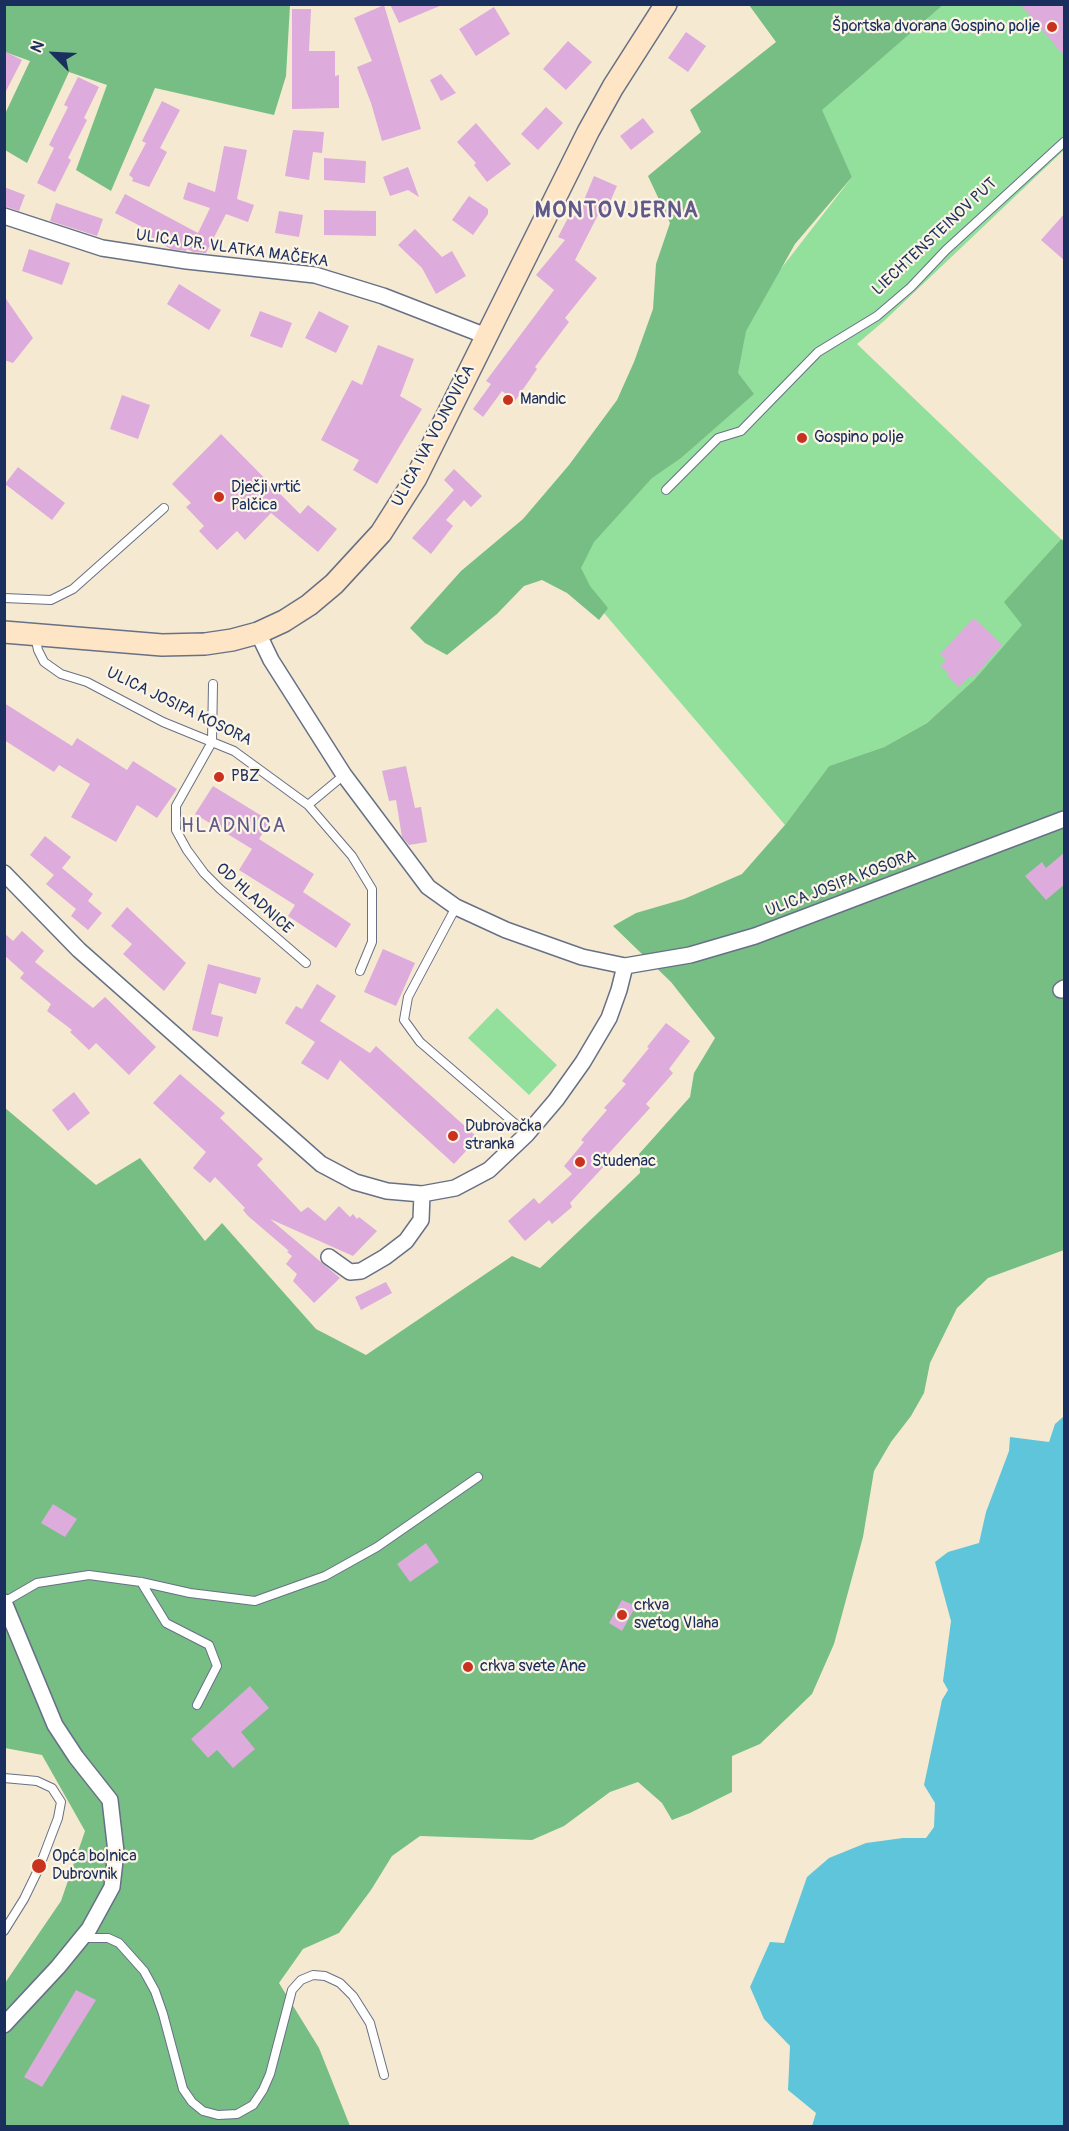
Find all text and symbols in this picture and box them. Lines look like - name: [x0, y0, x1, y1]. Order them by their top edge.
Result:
- place label: Športska dvorana Gospino polje: [832, 17, 1040, 37]
- marker: Športska dvorana Gospino polje: [1045, 20, 1059, 34]
- north arrow: [24, 24, 84, 84]
- text: N: [26, 38, 49, 56]
- street label: LIECHTENSTEINOV PUT: [869, 174, 1001, 300]
- district label: MONTOVJERNA: [535, 198, 699, 224]
- street label: ULICA DR. VLATKA MAČEKA: [134, 226, 330, 272]
- street label: ULICA IVA VOJNOVIĆA: [389, 362, 479, 510]
- place label: Mandic: [520, 390, 566, 410]
- marker: Mandic: [501, 393, 515, 407]
- place label: Gospino polje: [814, 428, 904, 448]
- marker: Gospino polje: [795, 431, 809, 445]
- place label: Dječji vrtić Palčica: [231, 478, 301, 516]
- marker: Dječji vrtić Palčica: [212, 490, 226, 504]
- street label: ULICA JOSIPA KOSORA: [103, 663, 255, 751]
- place label: PBZ: [231, 767, 260, 787]
- marker: PBZ: [212, 770, 226, 784]
- district label: HLADNICA: [181, 815, 287, 839]
- street label: ULICA JOSIPA KOSORA: [763, 846, 919, 922]
- street label: OD HLADNICE: [212, 859, 296, 939]
- place label: Dubrovačka stranka: [465, 1117, 542, 1155]
- marker: Dubrovačka stranka: [446, 1129, 460, 1143]
- place label: Studenac: [592, 1152, 656, 1172]
- marker: Studenac: [573, 1155, 587, 1169]
- place label: crkva svetog Vlaha: [634, 1596, 719, 1634]
- marker: crkva svetog Vlaha: [615, 1608, 629, 1622]
- place label: crkva svete Ane: [480, 1657, 586, 1677]
- marker: crkva svete Ane: [461, 1660, 475, 1674]
- place label: Opća bolnica Dubrovnik: [52, 1847, 137, 1885]
- marker: Opća bolnica Dubrovnik: [30, 1857, 48, 1875]

